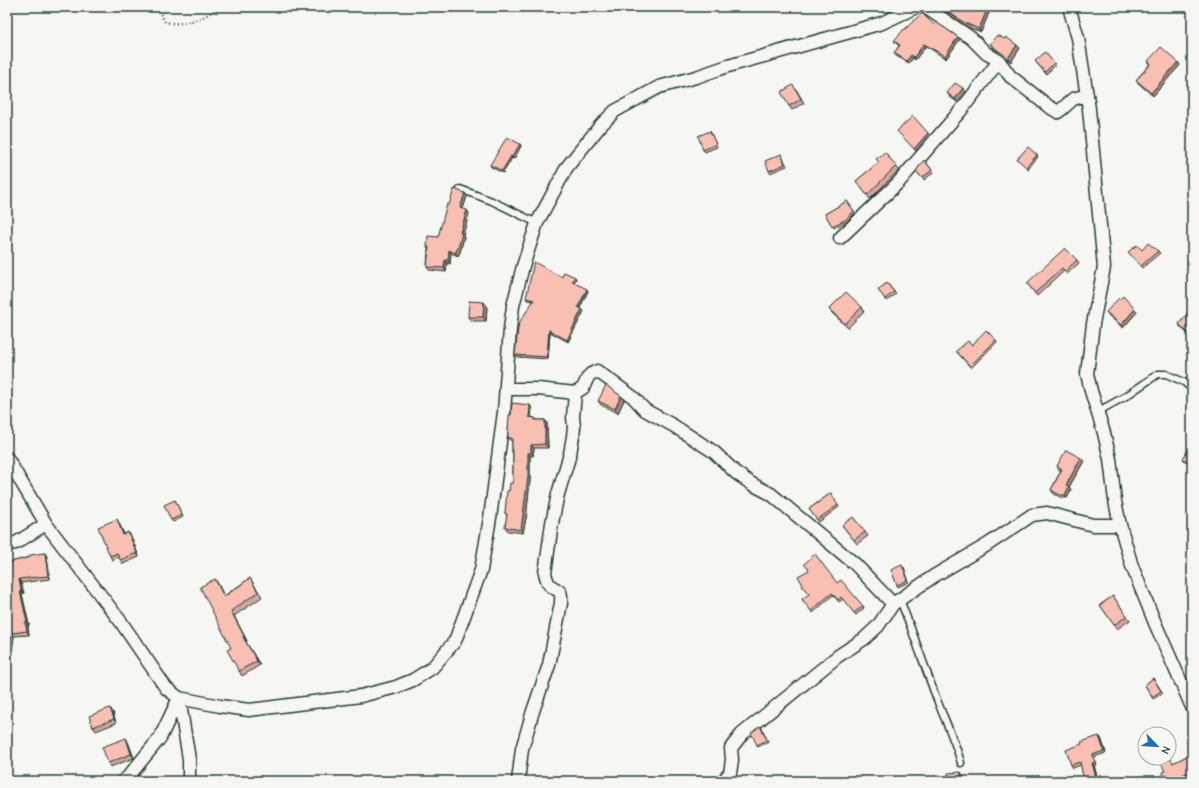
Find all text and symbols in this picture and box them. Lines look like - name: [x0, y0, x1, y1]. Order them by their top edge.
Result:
- north arrow: [1137, 726, 1177, 766]
- text: N: [1158, 744, 1173, 756]

